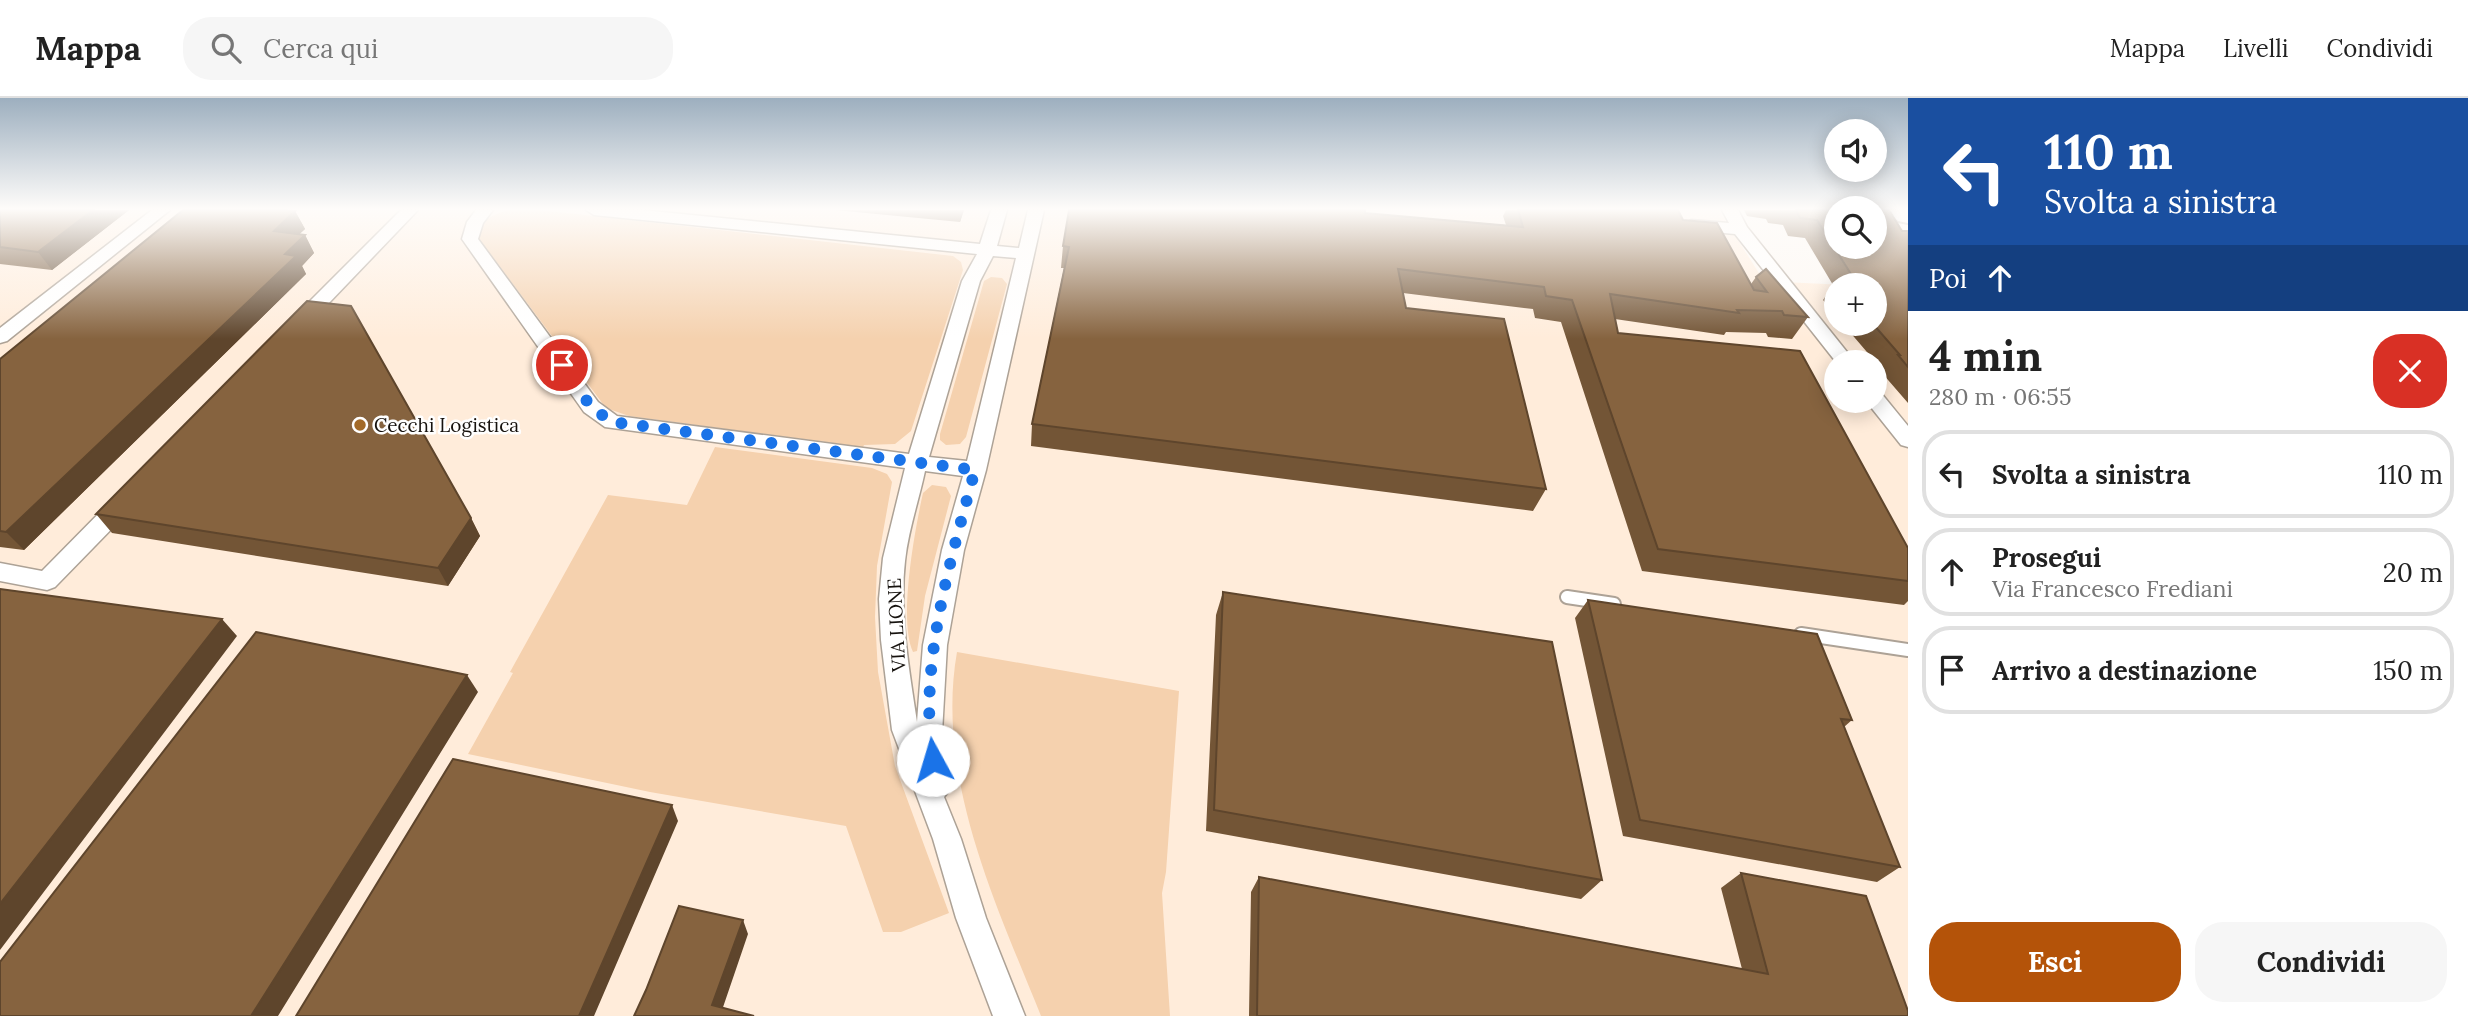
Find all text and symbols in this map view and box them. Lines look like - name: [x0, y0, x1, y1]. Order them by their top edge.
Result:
- search box: [183, 17, 673, 80]
- text: Mappa: [35, 27, 141, 69]
- icon: search: [207, 29, 245, 67]
- text: Cerca qui: [263, 32, 378, 65]
- text: Mappa: [2110, 33, 2185, 64]
- text: Livelli: [2223, 33, 2289, 64]
- text: Condividi: [2327, 33, 2433, 64]
- map controls: [1824, 119, 1887, 413]
- button: sound: [1824, 119, 1887, 182]
- text: 110 m: [2044, 120, 2173, 182]
- icon: left: [1929, 126, 2020, 217]
- text: Svolta a sinistra: [2044, 181, 2277, 222]
- button: search: [1824, 196, 1887, 259]
- icon: ahead: [1981, 259, 2019, 297]
- text: Poi: [1929, 262, 1967, 295]
- button: +: [1824, 273, 1887, 336]
- text: 4 min: [1929, 329, 2042, 383]
- button: close: [2373, 334, 2447, 408]
- pin: [532, 335, 592, 395]
- icon: arrive: [543, 346, 581, 384]
- button: −: [1824, 350, 1887, 413]
- text: 280 m · 06:55: [1929, 382, 2071, 411]
- place label: Cecchi Logistica: [374, 413, 519, 437]
- marker: Cecchi Logistica: [352, 417, 368, 433]
- icon: left: [1933, 455, 1971, 493]
- text: Svolta a sinistra: [1992, 458, 2191, 491]
- text: 110 m: [2378, 458, 2443, 491]
- text: Prosegui: [1992, 541, 2101, 574]
- icon: ahead: [1933, 553, 1971, 591]
- text: 20 m: [2383, 556, 2443, 589]
- text: Via Francesco Frediani: [1992, 574, 2233, 603]
- street label: VIA LIONE: [882, 577, 910, 674]
- icon: arrive: [1933, 651, 1971, 689]
- text: Arrivo a destinazione: [1992, 654, 2257, 687]
- text: 150 m: [2373, 654, 2443, 687]
- position arrow: [896, 723, 970, 797]
- button: Esci: [1929, 922, 2181, 1002]
- button: Condividi: [2195, 922, 2447, 1002]

